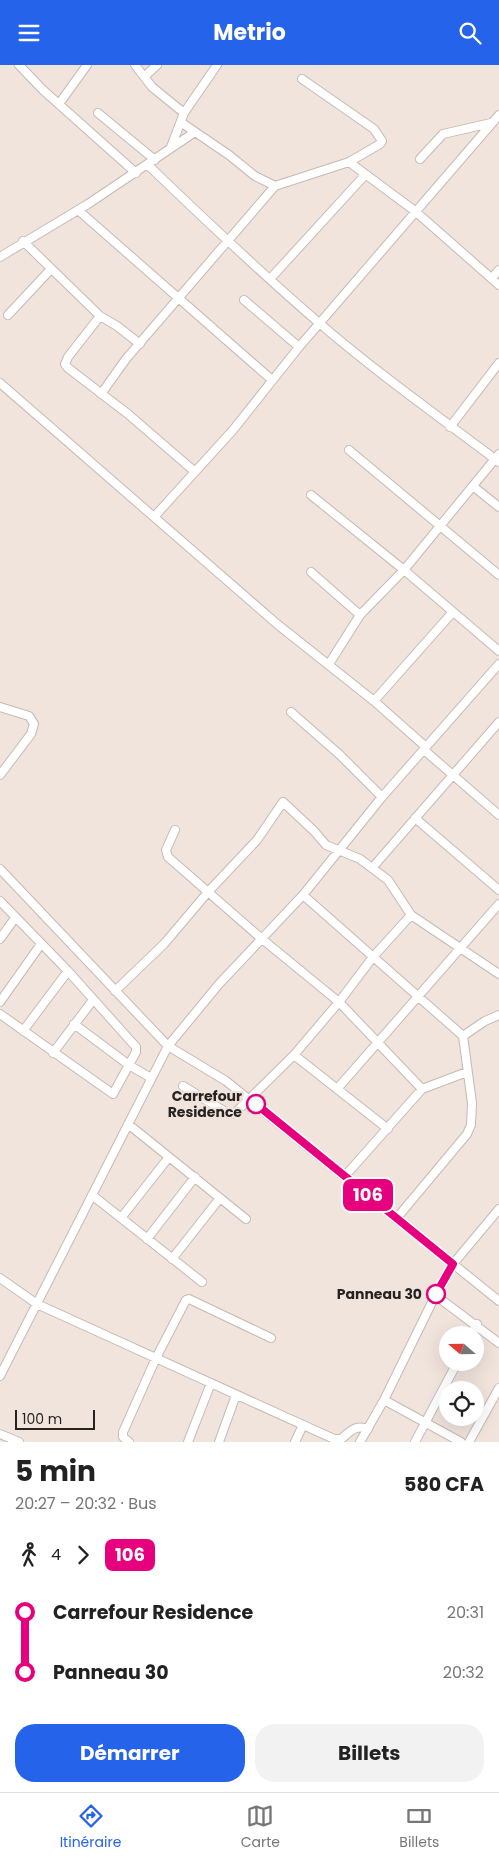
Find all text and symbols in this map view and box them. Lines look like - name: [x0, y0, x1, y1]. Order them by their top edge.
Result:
- text: Metrio: [213, 17, 286, 48]
- icon: menu: [15, 19, 43, 47]
- icon: search: [456, 19, 484, 47]
- place label: Carrefour Residence: [168, 1086, 242, 1122]
- marker: Carrefour Residence: [246, 1094, 266, 1114]
- line badge: 106: [339, 1179, 397, 1211]
- text: 106: [353, 1182, 383, 1207]
- place label: Panneau 30: [337, 1284, 422, 1304]
- marker: Panneau 30: [426, 1284, 446, 1304]
- north arrow: [439, 1326, 484, 1371]
- map controls: [439, 1326, 484, 1426]
- button: locate: [439, 1381, 484, 1426]
- scale bar: [15, 1407, 95, 1430]
- text: 100 m: [22, 1409, 62, 1429]
- text: 5 min: [15, 1452, 96, 1491]
- text: 580 CFA: [404, 1471, 484, 1498]
- text: 20:27 – 20:32 · Bus: [15, 1492, 157, 1515]
- icon: walk: [15, 1541, 43, 1569]
- icon: forward: [69, 1541, 97, 1569]
- text: 106: [115, 1542, 145, 1567]
- text: 4: [51, 1543, 61, 1566]
- text: Carrefour Residence: [53, 1599, 253, 1626]
- text: 20:31: [447, 1601, 484, 1624]
- text: Panneau 30: [53, 1659, 169, 1686]
- text: 20:32: [443, 1661, 484, 1684]
- button: Démarrer: [15, 1724, 245, 1782]
- button: Billets: [255, 1724, 484, 1782]
- tab: Itinéraire: [60, 1802, 121, 1853]
- tab: Carte: [241, 1802, 280, 1853]
- tab: Billets: [399, 1802, 439, 1853]

